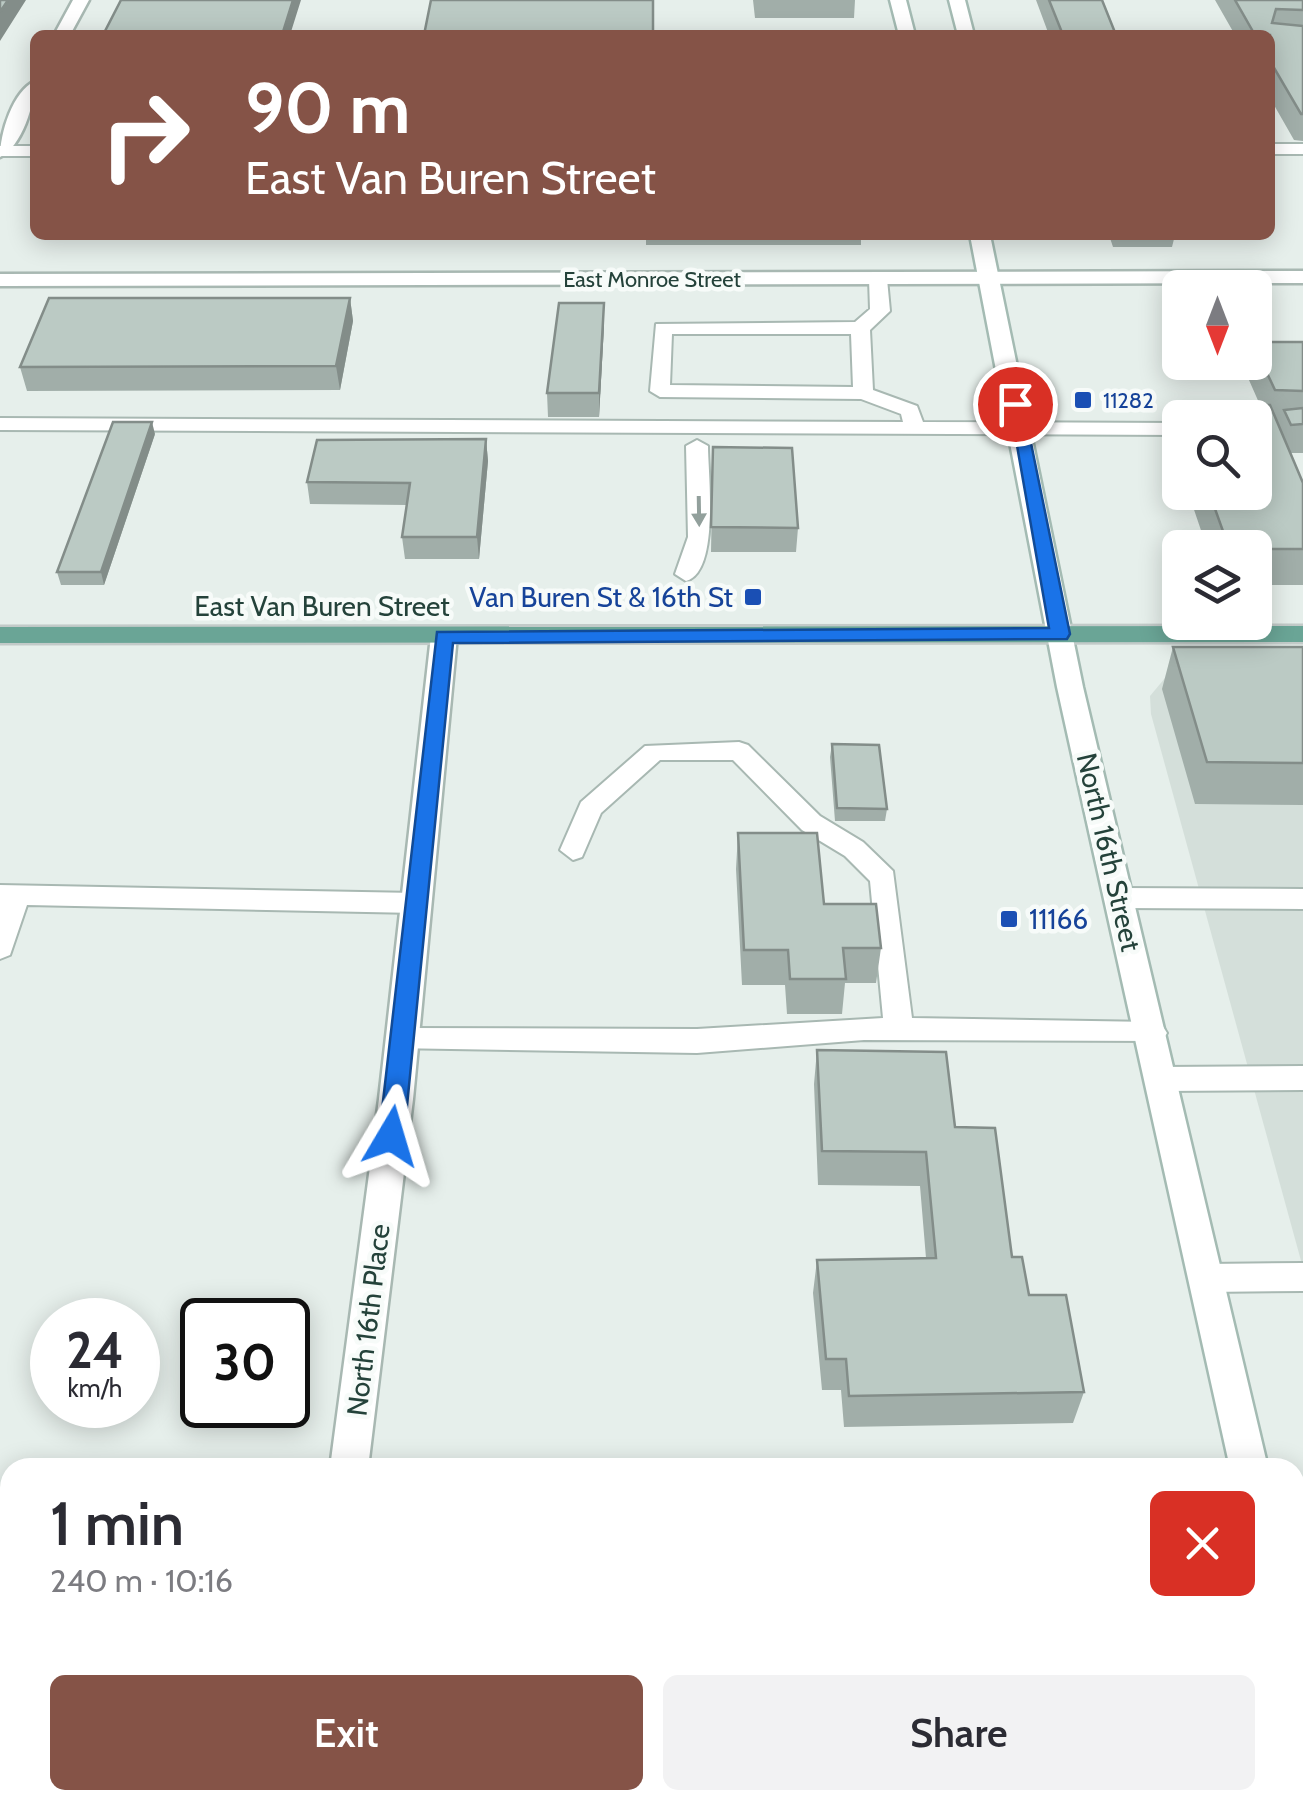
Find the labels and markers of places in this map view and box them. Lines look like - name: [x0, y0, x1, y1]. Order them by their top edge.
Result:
- pin: [973, 362, 1058, 447]
- place label: 11282: [1103, 387, 1154, 414]
- marker: 11282: [1072, 389, 1094, 411]
- place label: Van Buren St & 16th St: [469, 580, 733, 614]
- marker: Van Buren St & 16th St: [742, 586, 764, 608]
- place label: 11166: [1029, 902, 1088, 936]
- marker: 11166: [998, 908, 1020, 930]

